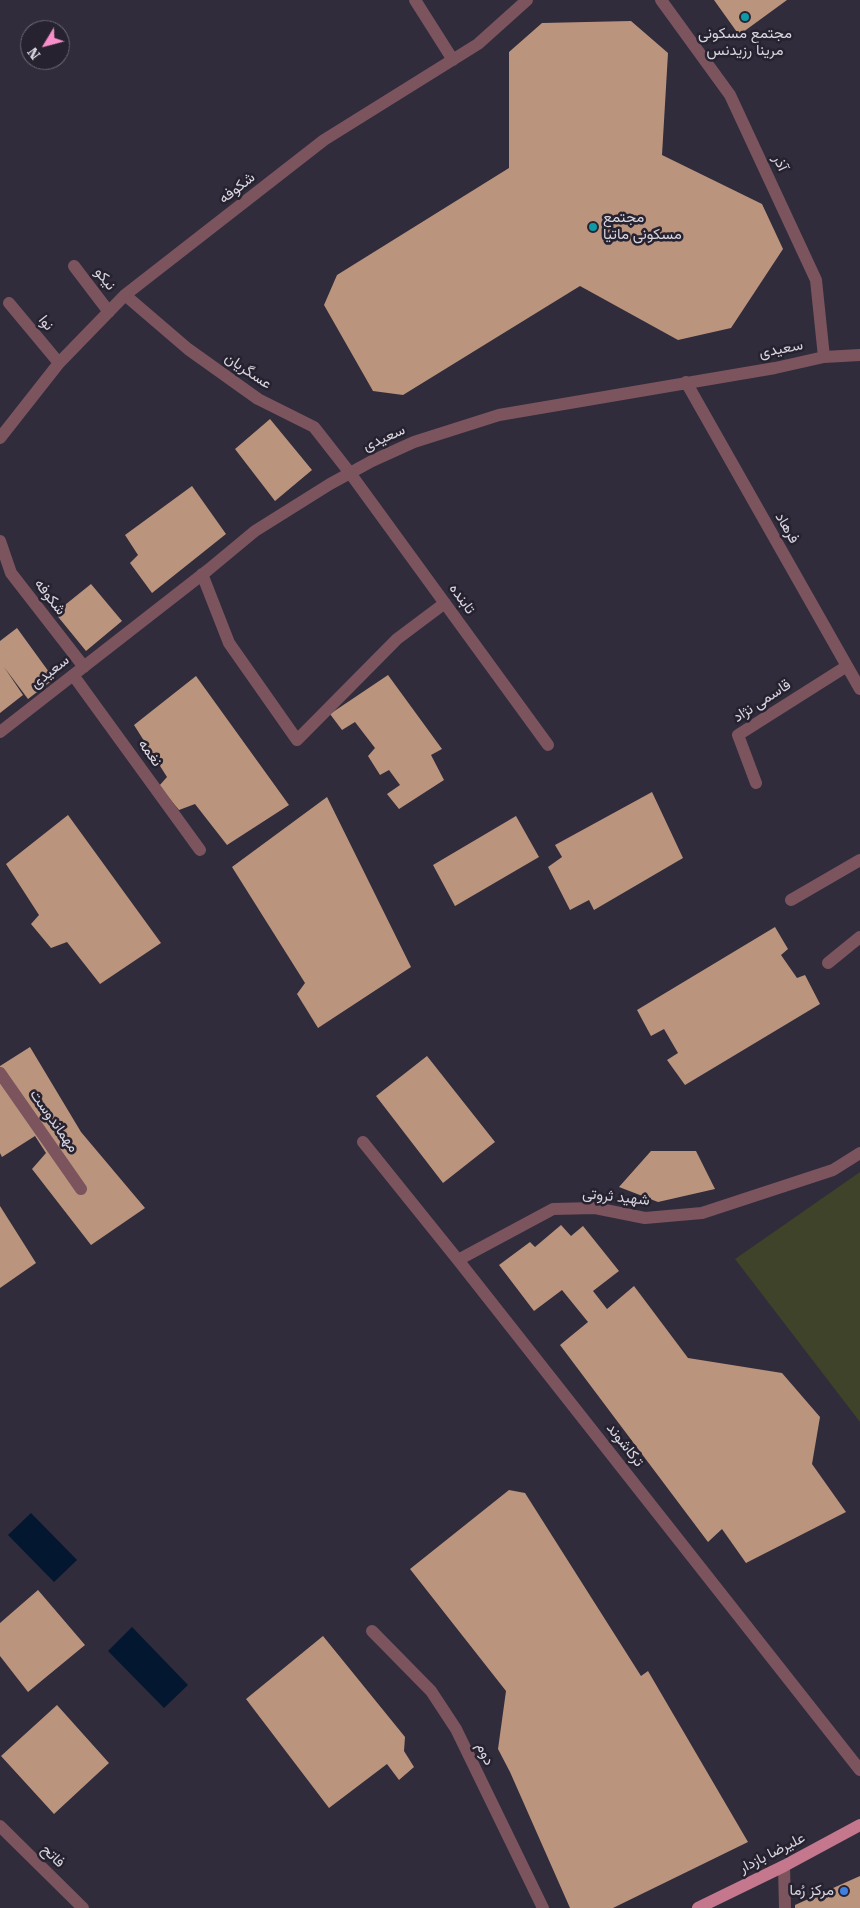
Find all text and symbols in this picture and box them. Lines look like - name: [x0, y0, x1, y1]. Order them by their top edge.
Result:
- marker: مجتمع مسکونی مرینا رزیدنس: [739, 11, 751, 23]
- north arrow: [20, 20, 70, 70]
- place label: مجتمع مسکونی مرینا رزیدنس: [698, 25, 792, 60]
- text: N: [24, 44, 43, 63]
- street label: آذر: [769, 152, 791, 174]
- street label: شکوفه: [215, 168, 259, 208]
- place label: مجتمع مسکونی ماتیا: [603, 209, 682, 244]
- marker: مجتمع مسکونی ماتیا: [587, 221, 599, 233]
- street label: نیکو: [91, 264, 119, 294]
- street label: نوا: [34, 312, 58, 334]
- street label: سعیدی: [757, 336, 805, 362]
- street label: عسگریان: [221, 349, 275, 393]
- street label: سعیدی: [360, 421, 408, 455]
- street label: فرهاد: [771, 509, 803, 547]
- street label: شکوفه: [30, 575, 70, 619]
- street label: تابنده: [445, 580, 479, 618]
- street label: سعیدی: [27, 651, 73, 693]
- street label: قاسمی نژاد: [730, 676, 794, 726]
- street label: نغمه: [134, 736, 166, 770]
- street label: مهماندوست: [26, 1086, 82, 1156]
- street label: شهید ثروتی: [581, 1185, 651, 1209]
- street label: ترکاشوند: [602, 1420, 648, 1470]
- street label: دوم: [472, 1740, 498, 1768]
- street label: علیرضا بازدار: [736, 1829, 808, 1877]
- street label: فاتح: [38, 1841, 68, 1871]
- place label: مرکز رُما: [789, 1882, 834, 1900]
- marker: مرکز رُما: [838, 1885, 850, 1897]

